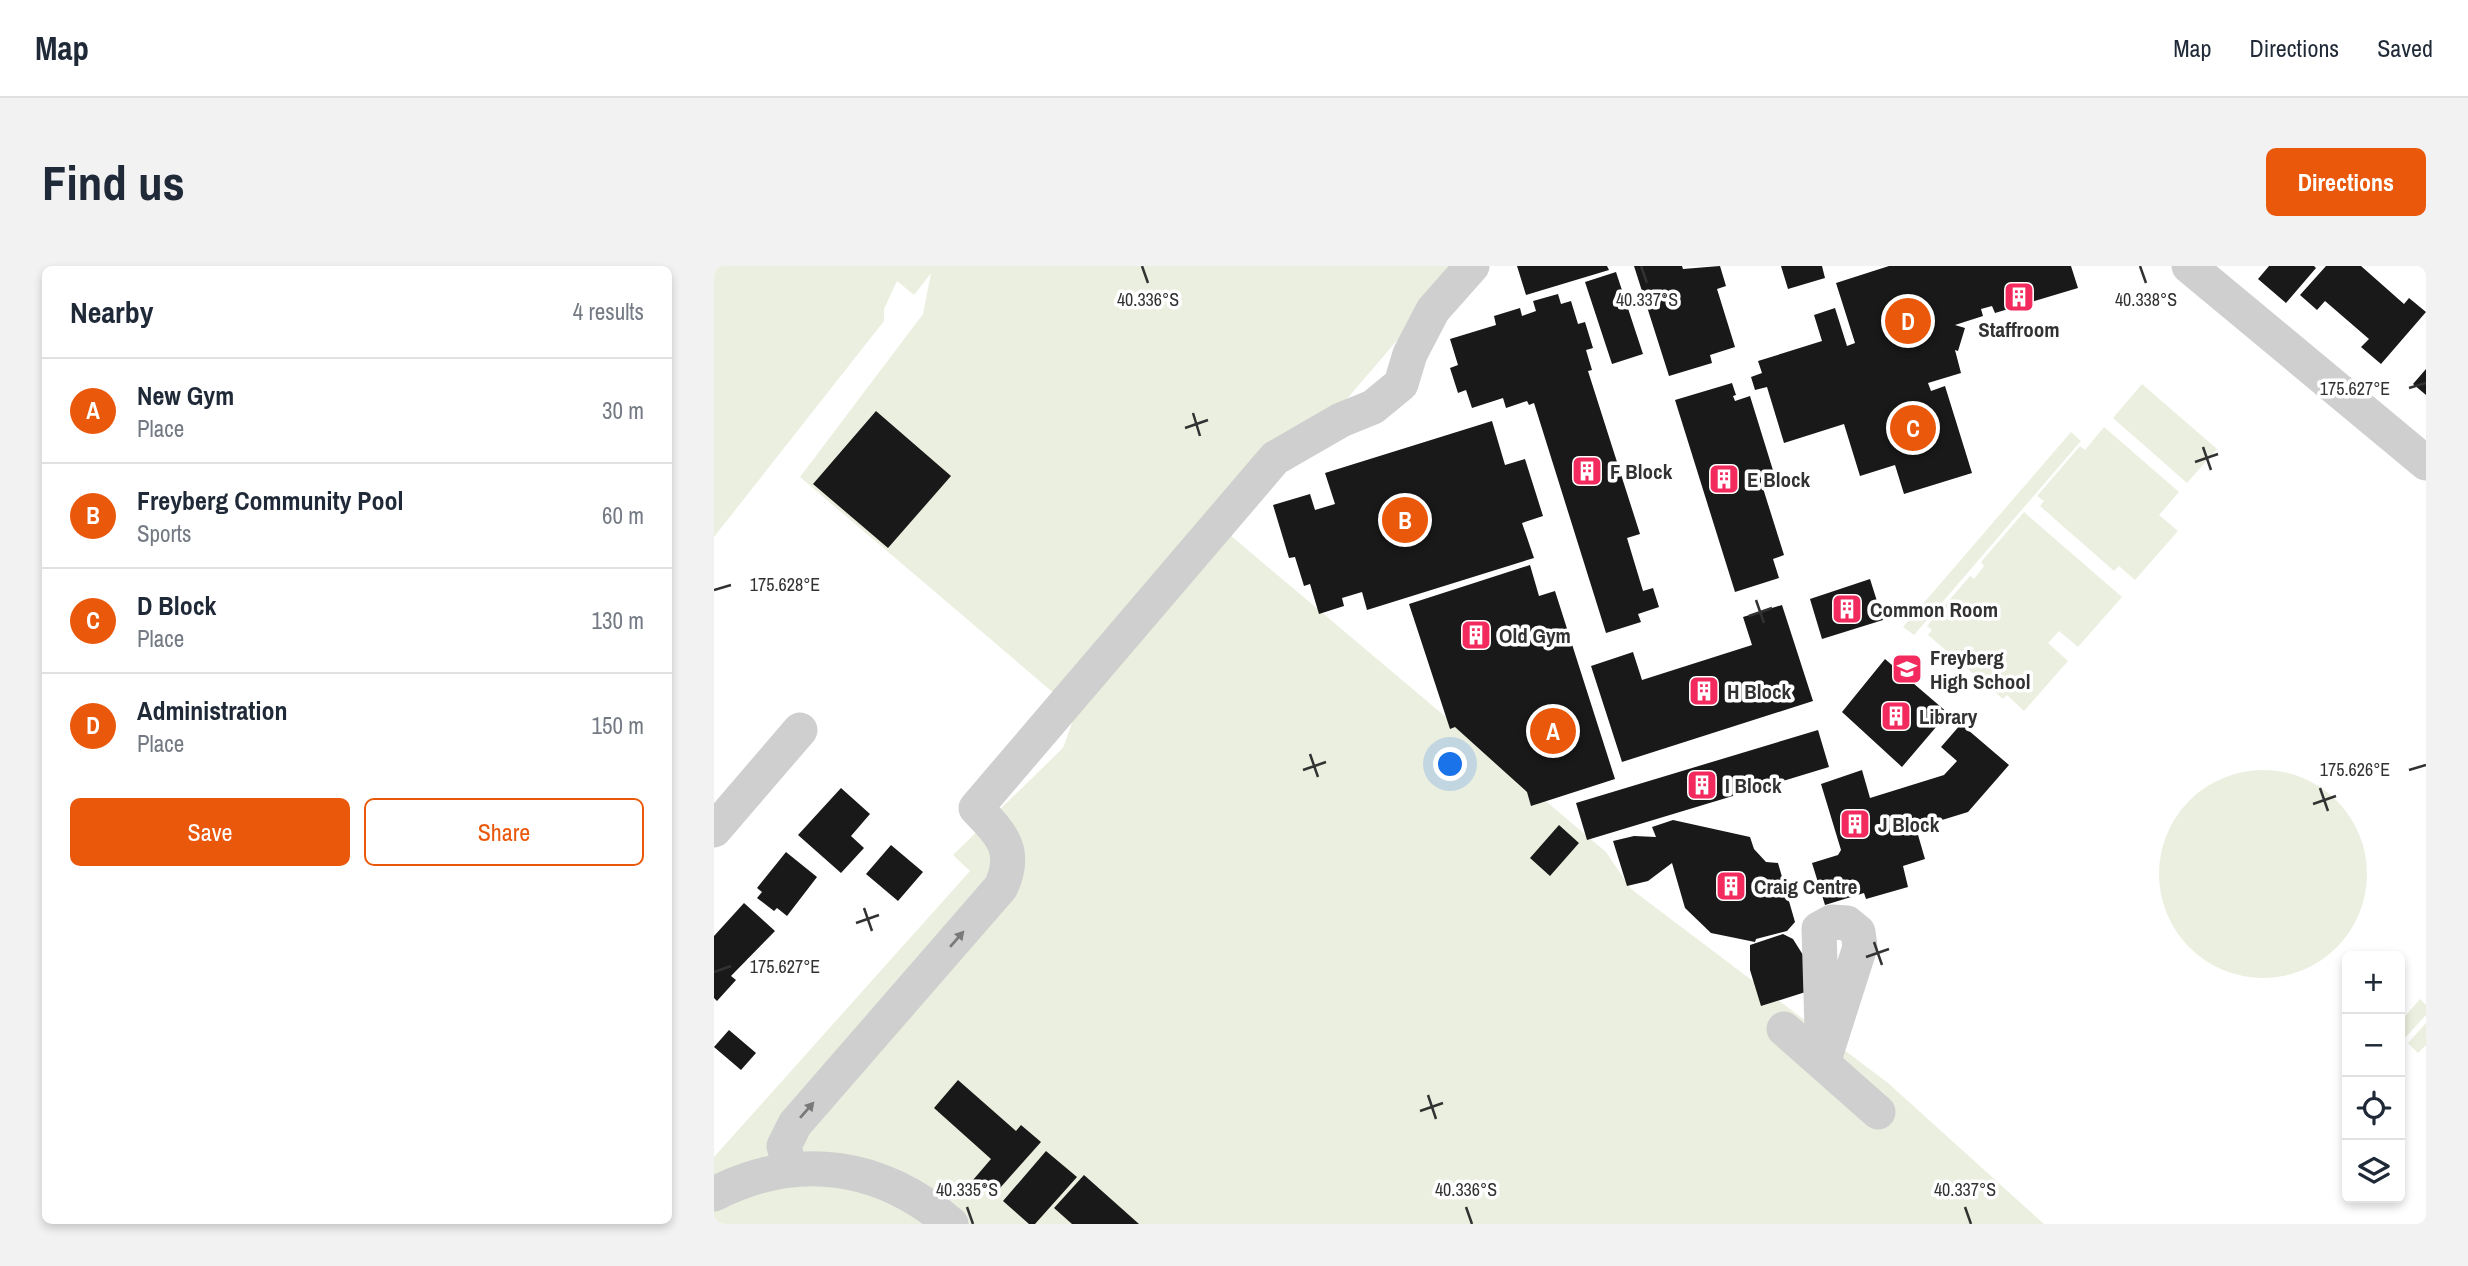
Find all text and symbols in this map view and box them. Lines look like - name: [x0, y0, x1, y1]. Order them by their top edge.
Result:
- text: Map: [35, 26, 89, 70]
- text: Map: [2173, 32, 2211, 64]
- text: Directions: [2249, 32, 2339, 64]
- text: Saved: [2377, 32, 2433, 64]
- button: Directions: [2266, 148, 2426, 216]
- text: Find us: [42, 149, 185, 215]
- building icon: Staffroom: [2002, 280, 2036, 314]
- text: 40.336°S: [1117, 287, 1179, 312]
- text: 40.337°S: [1616, 287, 1678, 312]
- text: 40.338°S: [2115, 287, 2177, 312]
- text: Nearby: [70, 292, 153, 332]
- pin: D: [1885, 295, 1931, 347]
- text: 4 results: [573, 296, 644, 327]
- place label: Staffroom: [1978, 315, 2060, 344]
- text: 175.627°E: [2320, 376, 2390, 401]
- text: New Gym: [137, 378, 234, 413]
- text: A: [86, 395, 100, 426]
- text: 30 m: [602, 395, 644, 426]
- pin: C: [1890, 402, 1936, 454]
- text: Place: [137, 413, 184, 444]
- building icon: F Block: [1570, 454, 1604, 488]
- place label: F Block: [1610, 457, 1673, 486]
- building icon: E Block: [1707, 462, 1741, 496]
- place label: E Block: [1747, 465, 1811, 494]
- text: Freyberg Community Pool: [137, 483, 404, 518]
- pin: B: [1382, 494, 1428, 546]
- text: B: [86, 500, 100, 531]
- text: 60 m: [602, 500, 644, 531]
- text: Sports: [137, 518, 192, 549]
- text: 175.628°E: [750, 572, 820, 597]
- text: D Block: [137, 588, 216, 623]
- building icon: Common Room: [1830, 592, 1864, 626]
- place label: Common Room: [1870, 595, 1998, 624]
- text: C: [86, 605, 100, 636]
- text: 130 m: [592, 605, 644, 636]
- building icon: Old Gym: [1459, 618, 1493, 652]
- place label: Old Gym: [1499, 621, 1571, 650]
- text: Place: [137, 623, 184, 654]
- place label: Freyberg High School: [1930, 643, 2030, 696]
- school or university icon: Freyberg High School: [1890, 652, 1924, 686]
- building icon: H Block: [1687, 674, 1721, 708]
- place label: H Block: [1727, 677, 1792, 706]
- text: Administration: [137, 693, 287, 728]
- building icon: Library: [1879, 699, 1913, 733]
- place label: Library: [1919, 702, 1978, 731]
- pin: A: [1530, 705, 1576, 757]
- text: D: [86, 710, 100, 741]
- text: 150 m: [592, 710, 644, 741]
- text: Place: [137, 728, 184, 759]
- your location: [1433, 747, 1467, 781]
- text: 175.626°E: [2320, 757, 2390, 782]
- building icon: I Block: [1685, 768, 1719, 802]
- place label: I Block: [1725, 771, 1782, 800]
- button: Save: [70, 798, 350, 866]
- button: Share: [364, 798, 644, 866]
- building icon: J Block: [1838, 807, 1872, 841]
- place label: J Block: [1878, 810, 1940, 839]
- building icon: Craig Centre: [1714, 869, 1748, 903]
- place label: Craig Centre: [1754, 872, 1857, 901]
- one-way arrow: [949, 931, 965, 948]
- map controls: [2342, 951, 2405, 1203]
- button: +: [2342, 951, 2405, 1014]
- text: 175.627°E: [750, 954, 820, 979]
- button: −: [2342, 1014, 2405, 1077]
- button: locate: [2342, 1077, 2405, 1140]
- one-way arrow: [799, 1101, 815, 1119]
- button: layers: [2342, 1140, 2405, 1203]
- text: 40.335°S: [936, 1177, 998, 1202]
- text: 40.336°S: [1435, 1177, 1497, 1202]
- text: 40.337°S: [1934, 1177, 1996, 1202]

